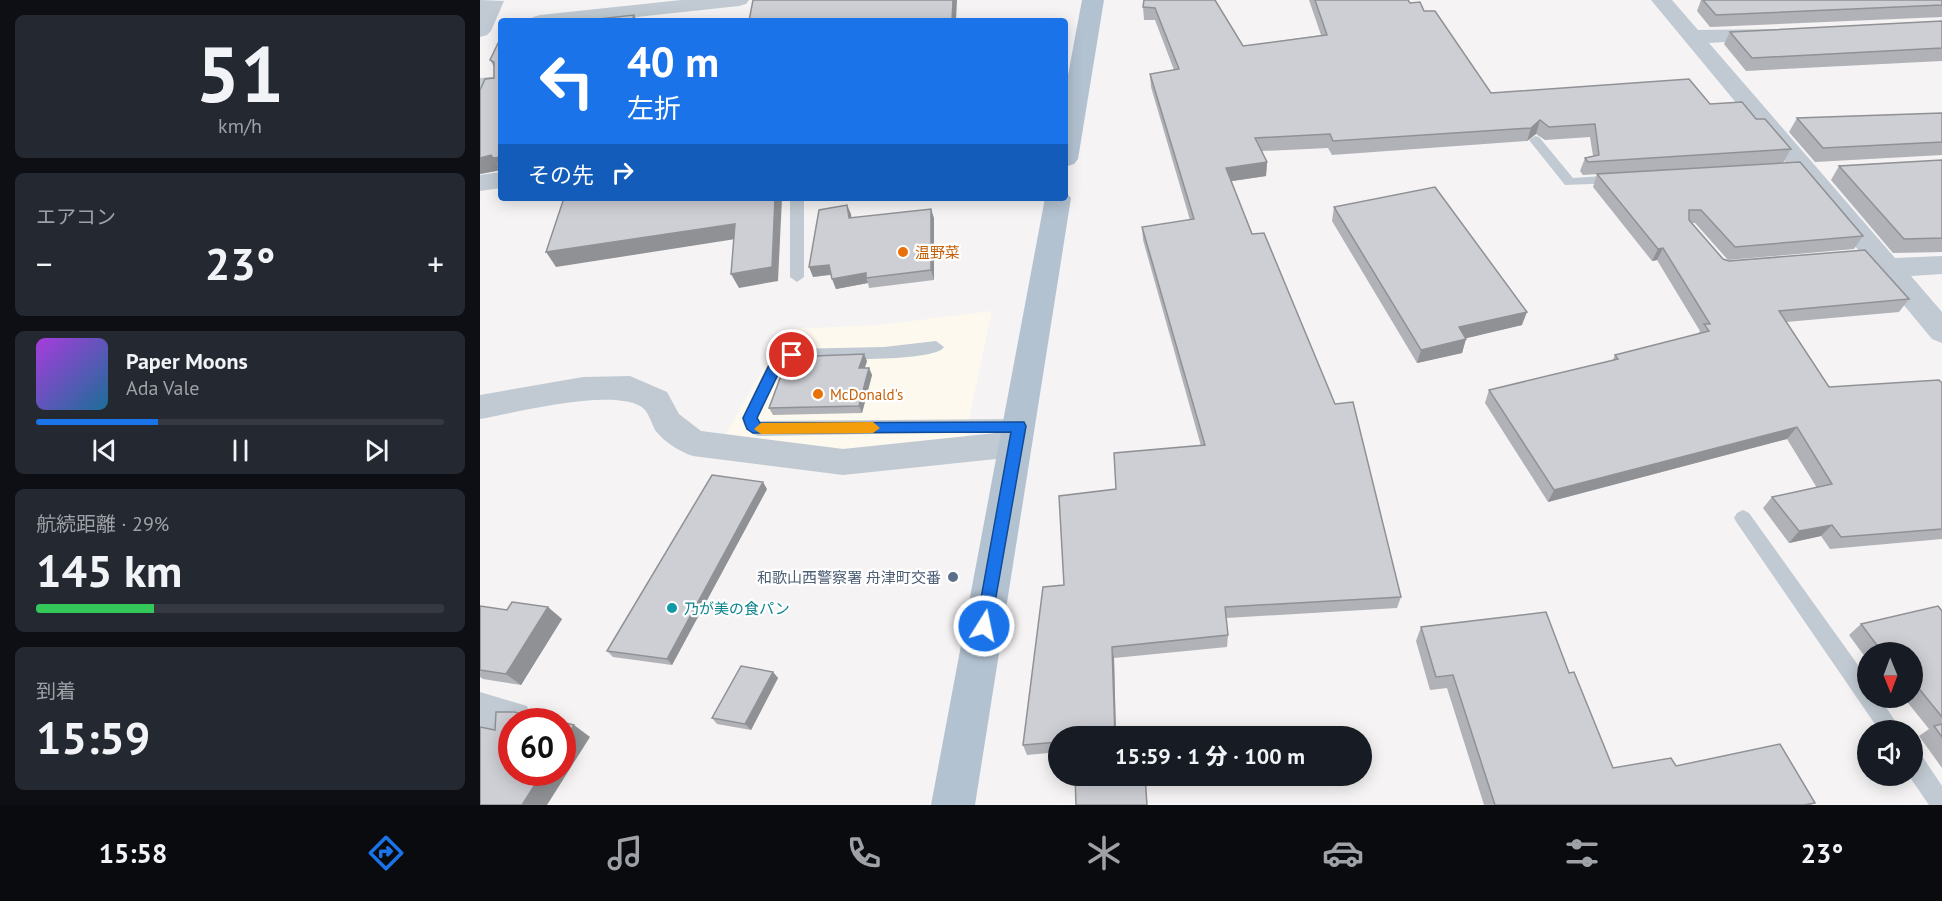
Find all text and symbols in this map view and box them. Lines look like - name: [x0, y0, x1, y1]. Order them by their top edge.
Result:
- text: 51: [196, 23, 284, 124]
- text: 40 m: [627, 34, 719, 89]
- icon: left: [528, 42, 606, 120]
- text: 左折: [627, 91, 681, 125]
- text: km/h: [218, 113, 262, 139]
- icon: right: [606, 156, 639, 189]
- text: その先: [528, 161, 594, 189]
- text: エアコン: [36, 204, 116, 230]
- text: 23°: [205, 234, 275, 292]
- text: −: [36, 242, 53, 285]
- text: +: [427, 242, 444, 285]
- place label: 温野菜: [915, 243, 960, 262]
- marker: 温野菜: [896, 245, 910, 259]
- pin: [766, 329, 817, 380]
- icon: arrive: [775, 338, 808, 371]
- text: Paper Moons: [126, 347, 248, 375]
- text: Ada Vale: [126, 375, 199, 401]
- place label: McDonald's: [830, 385, 903, 404]
- marker: McDonald's: [811, 387, 825, 401]
- icon: previous: [88, 434, 121, 467]
- icon: pause: [224, 434, 257, 467]
- icon: next: [360, 434, 393, 467]
- text: 航続距離 · 29%: [36, 511, 169, 537]
- text: 145 km: [36, 541, 182, 599]
- place label: 和歌山西警察署 舟津町交番: [757, 568, 941, 587]
- marker: 和歌山西警察署 舟津町交番: [946, 570, 960, 584]
- position arrow: [952, 594, 1016, 658]
- place label: 乃が美の食パン: [684, 599, 790, 618]
- marker: 乃が美の食パン: [665, 601, 679, 615]
- north arrow: [1857, 642, 1923, 708]
- map controls: [1857, 642, 1923, 786]
- text: 到着: [36, 678, 76, 704]
- text: 15:59: [36, 708, 150, 766]
- speed limit sign: 60: [498, 708, 576, 786]
- button: sound: [1857, 720, 1923, 786]
- text: 15:59 · 1 分 · 100 m: [1115, 742, 1305, 770]
- icon: directions: [365, 832, 407, 874]
- icon: music: [604, 832, 646, 874]
- icon: phone: [843, 832, 885, 874]
- icon: climate: [1083, 832, 1125, 874]
- icon: car: [1322, 832, 1364, 874]
- icon: filters: [1561, 832, 1603, 874]
- text: 15:58: [99, 836, 167, 870]
- text: 23°: [1801, 836, 1843, 870]

